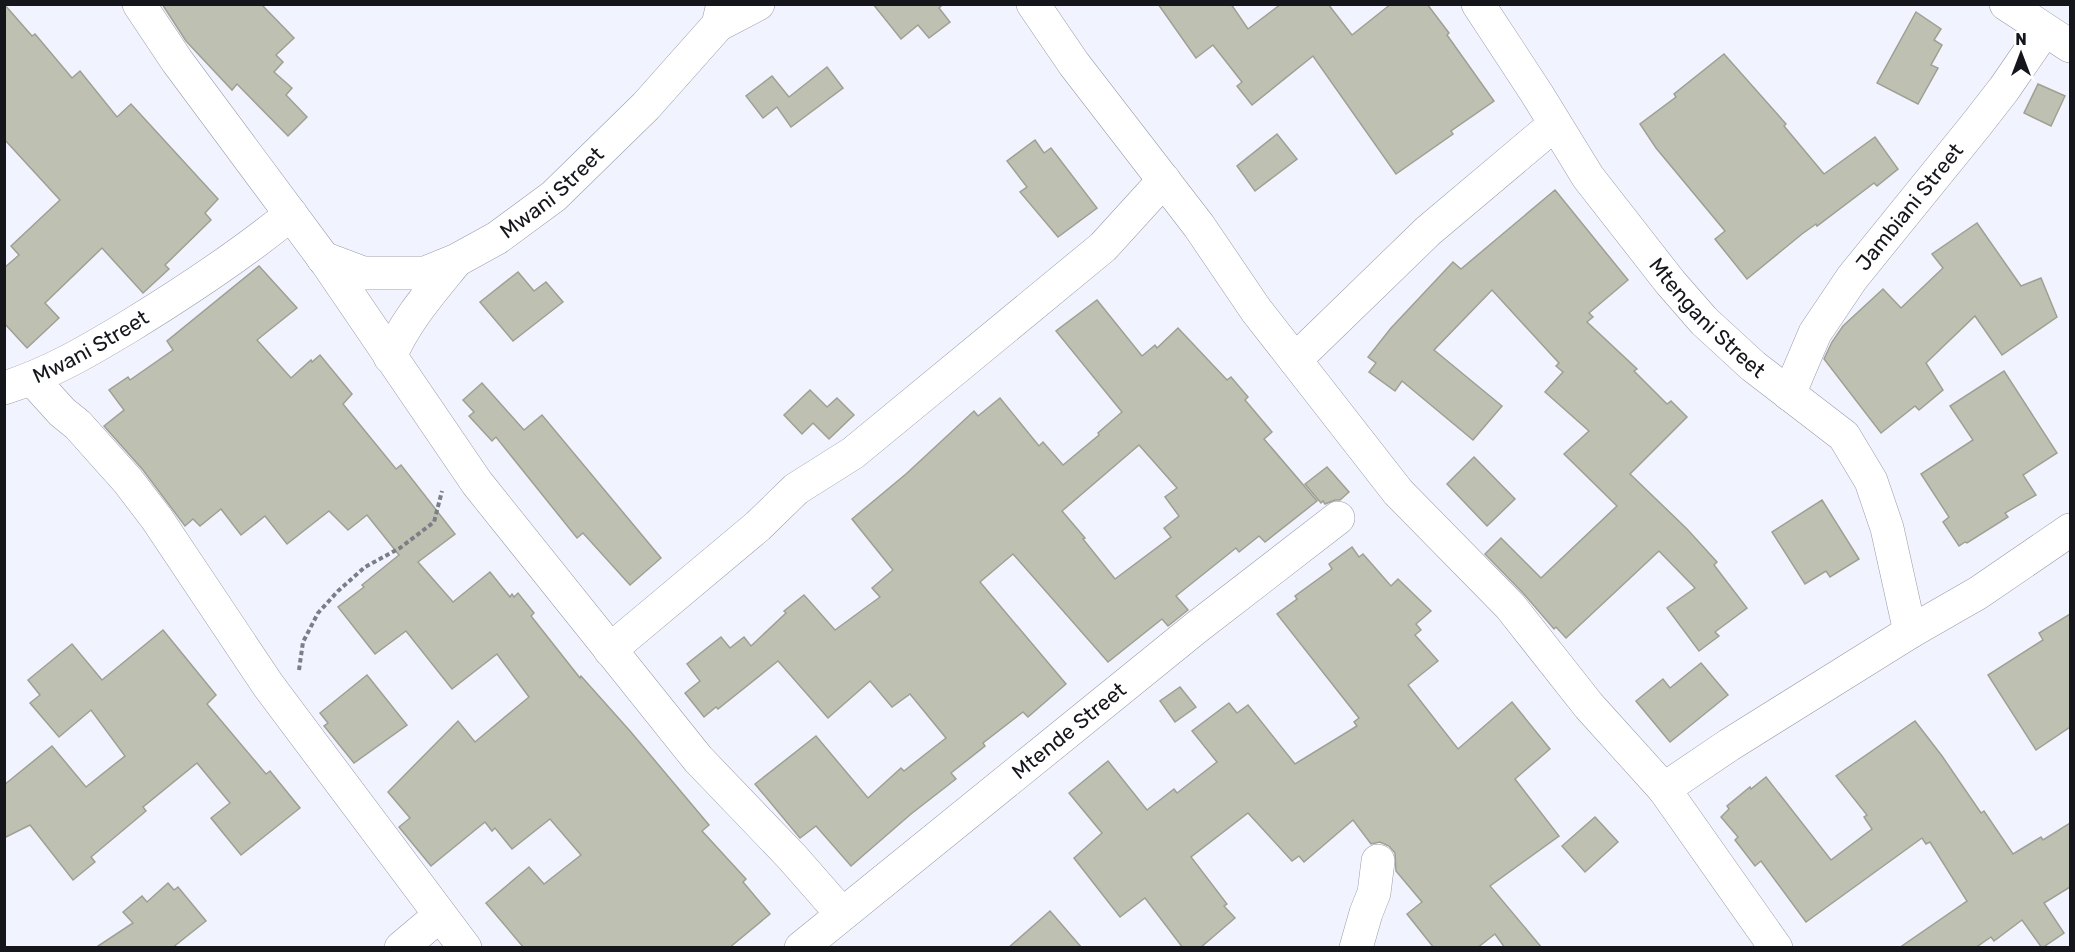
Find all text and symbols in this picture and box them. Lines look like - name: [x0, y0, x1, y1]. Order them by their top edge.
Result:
- north arrow: [1991, 24, 2051, 84]
- text: N: [2015, 30, 2027, 49]
- street label: Jambiani Street: [1850, 138, 1968, 275]
- street label: Mwani Street: [495, 142, 609, 244]
- street label: Mtengani Street: [1644, 253, 1771, 383]
- street label: Mwani Street: [29, 304, 153, 388]
- street label: Mtende Street: [1007, 677, 1131, 784]

